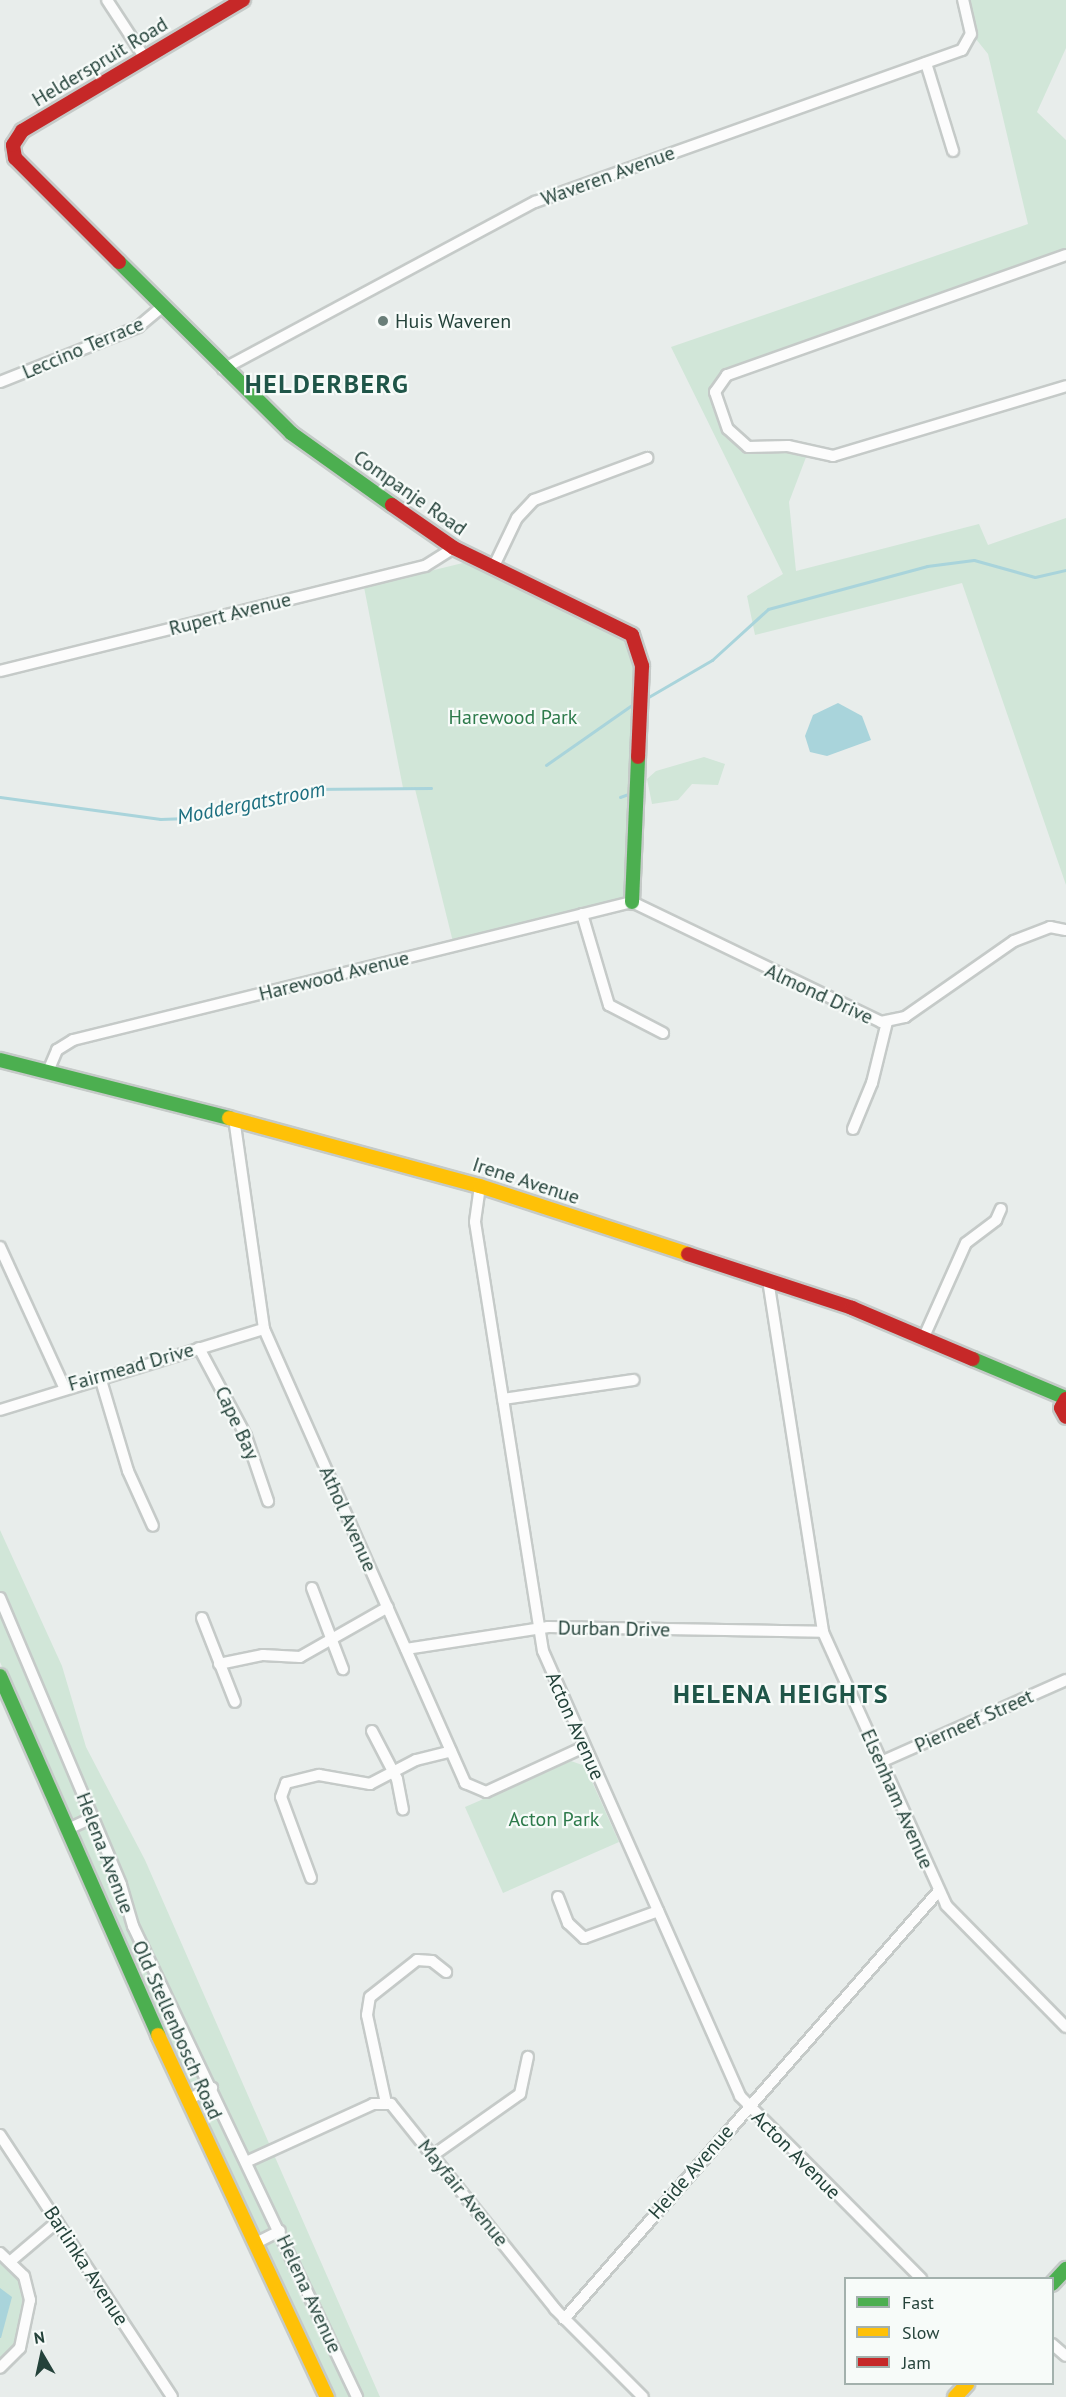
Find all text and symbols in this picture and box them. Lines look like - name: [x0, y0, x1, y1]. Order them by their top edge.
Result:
- street label: Helderspruit Road: [28, 12, 172, 112]
- street label: Waveren Avenue: [538, 141, 678, 211]
- place label: Huis Waveren: [395, 309, 511, 333]
- street label: Leccino Terrace: [18, 312, 148, 384]
- marker: Huis Waveren: [376, 314, 390, 328]
- district label: HELDERBERG: [245, 368, 409, 400]
- street label: Companje Road: [349, 445, 471, 541]
- street label: Rupert Avenue: [166, 587, 294, 641]
- park label: Harewood Park: [449, 705, 577, 729]
- water label: Moddergatstroom: [175, 776, 327, 830]
- street label: Harewood Avenue: [256, 946, 412, 1006]
- street label: Almond Drive: [761, 959, 877, 1029]
- street label: Irene Avenue: [469, 1152, 583, 1210]
- street label: Fairmead Drive: [65, 1338, 197, 1396]
- street label: Cape Bay: [210, 1382, 264, 1464]
- street label: Athol Avenue: [314, 1462, 382, 1576]
- street label: Durban Drive: [558, 1616, 670, 1642]
- street label: Acton Avenue: [540, 1668, 610, 1784]
- district label: HELENA HEIGHTS: [672, 1678, 890, 1710]
- street label: Pierneef Street: [911, 1684, 1037, 1758]
- street label: Elsenham Avenue: [855, 1725, 939, 1873]
- street label: Helena Avenue: [71, 1789, 139, 1917]
- park label: Acton Park: [509, 1807, 599, 1831]
- street label: Old Stellenbosch Road: [127, 1937, 227, 2123]
- street label: Acton Avenue: [746, 2105, 846, 2205]
- street label: Heide Avenue: [643, 2120, 739, 2224]
- street label: Mayfair Avenue: [412, 2134, 514, 2252]
- street label: Barlinka Avenue: [38, 2202, 134, 2330]
- street label: Helena Avenue: [271, 2231, 347, 2357]
- legend: [844, 2277, 1054, 2385]
- text: Fast: [902, 2291, 934, 2314]
- text: Slow: [902, 2321, 940, 2344]
- north arrow: [12, 2325, 72, 2385]
- text: N: [32, 2327, 46, 2348]
- text: Jam: [902, 2351, 931, 2374]

